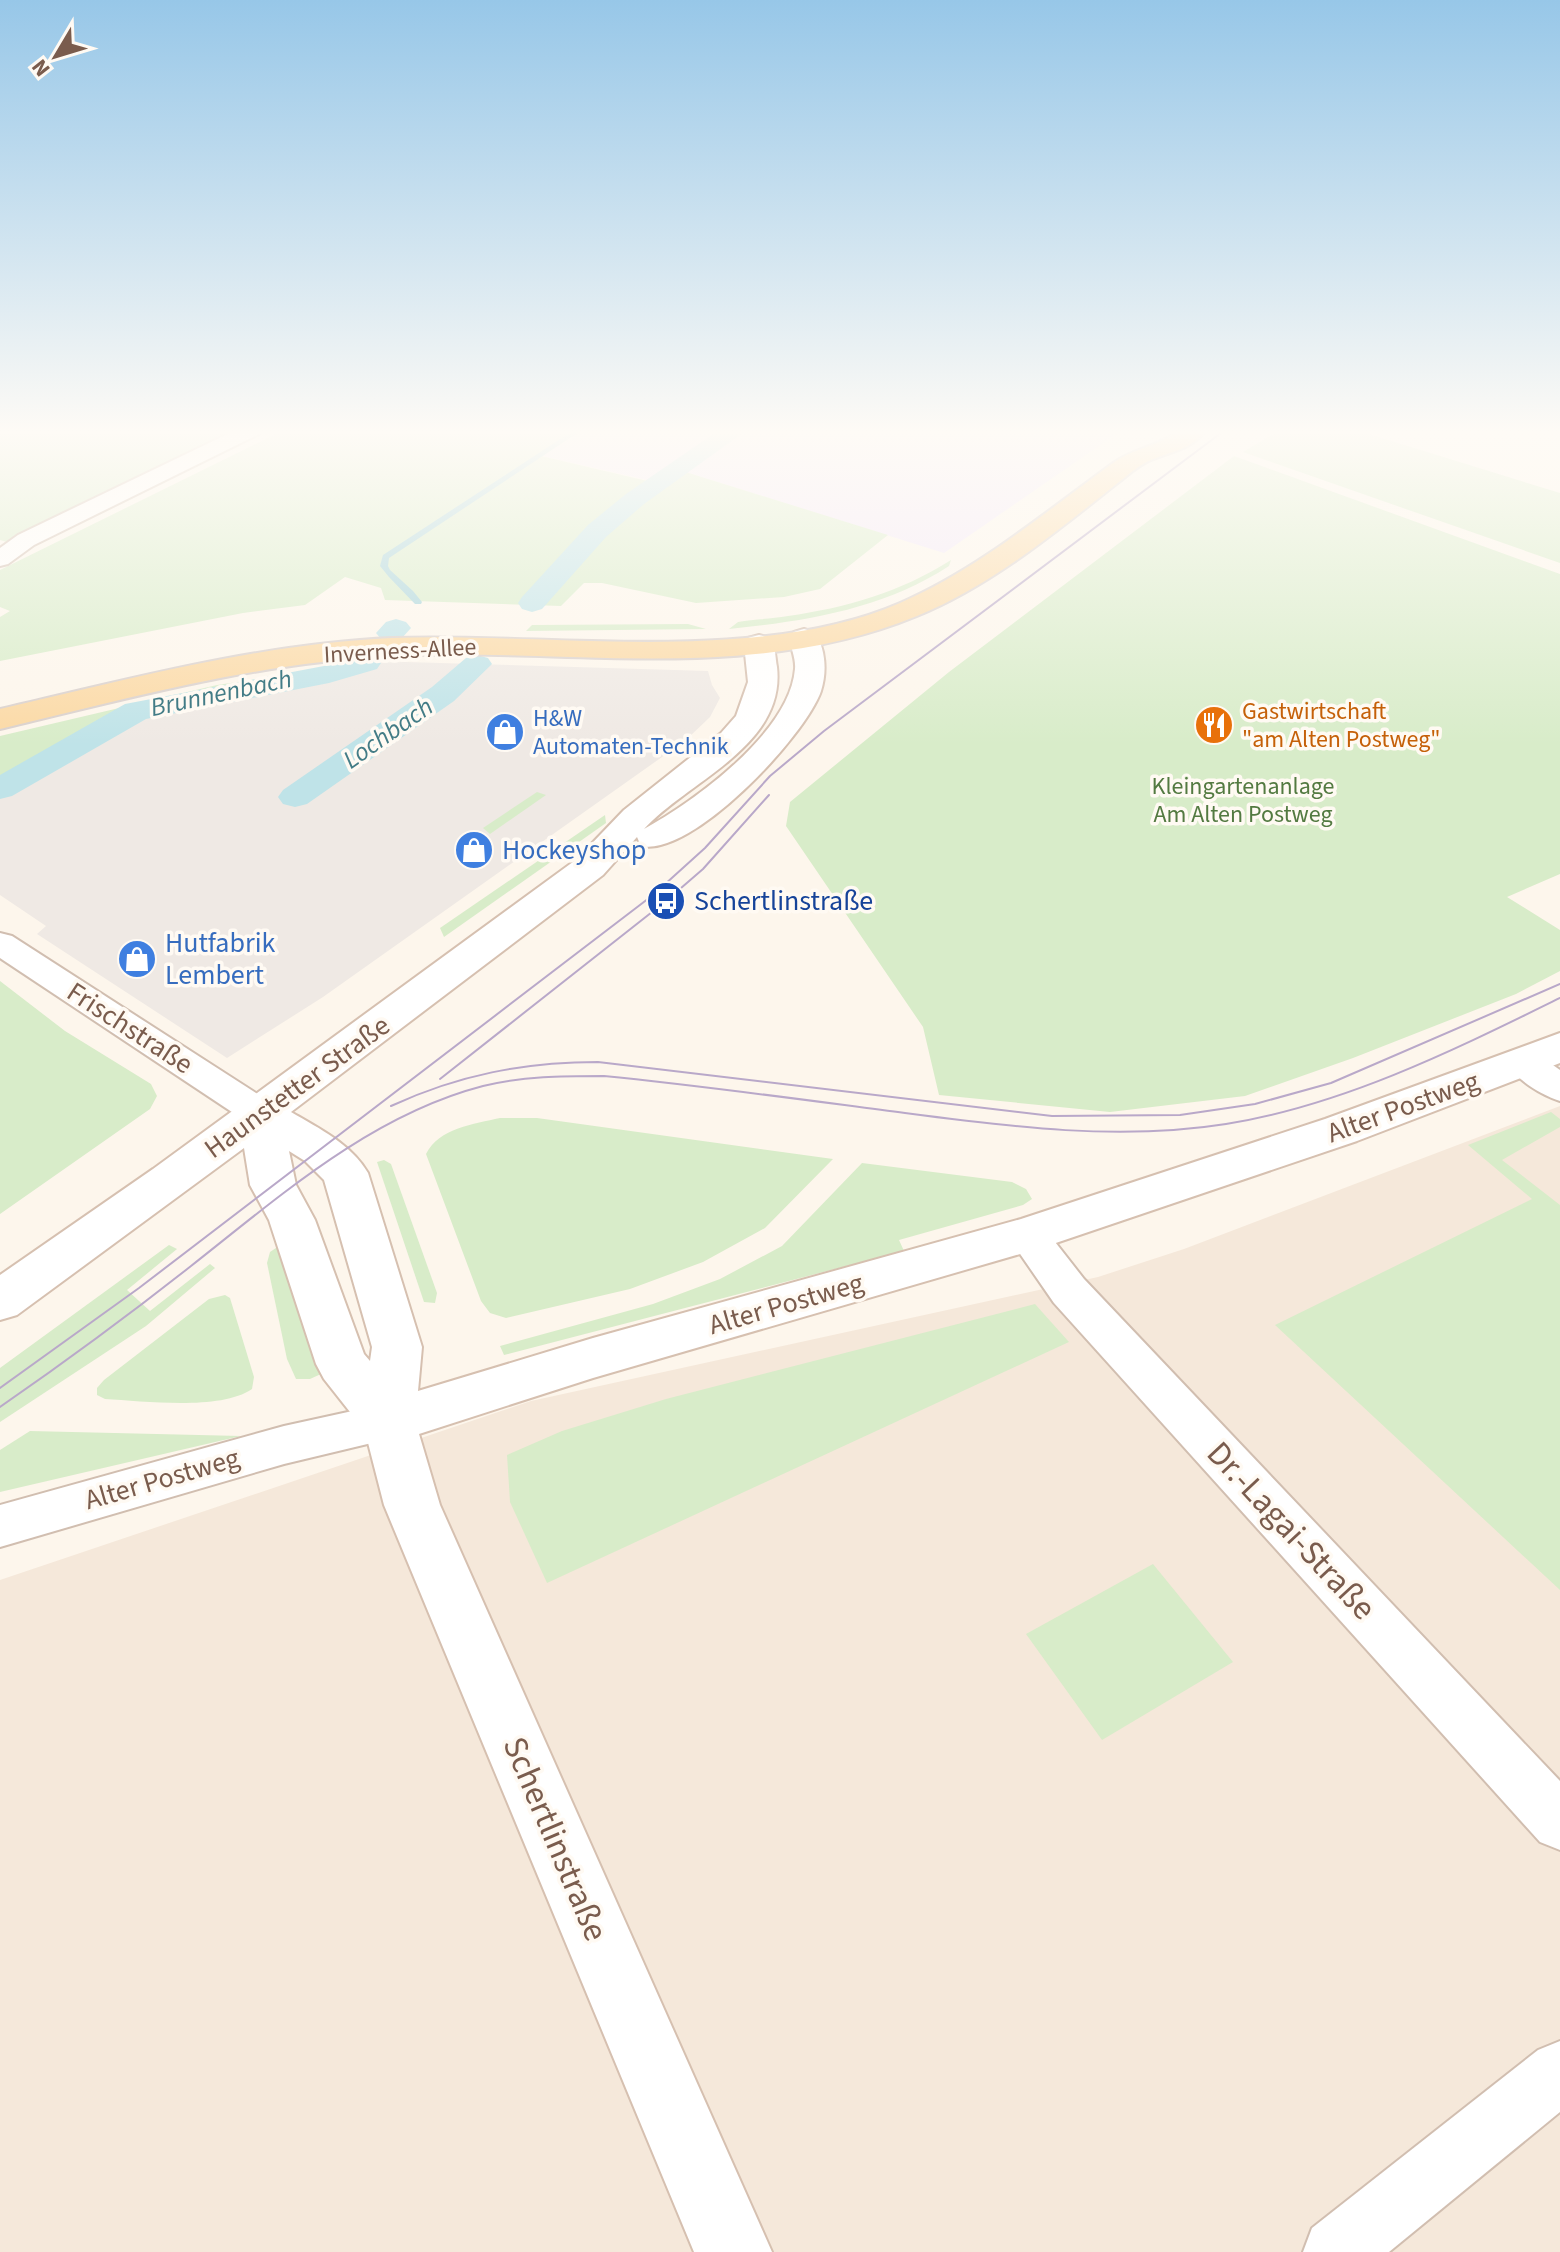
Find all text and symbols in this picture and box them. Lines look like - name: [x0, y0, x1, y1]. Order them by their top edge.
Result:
- north arrow: [16, 16, 96, 96]
- text: N: [24, 52, 58, 83]
- street label: Inverness-Allee: [323, 630, 477, 672]
- water label: Brunnenbach: [147, 660, 295, 726]
- water label: Lochbach: [335, 688, 441, 778]
- place label: Gastwirtschaft "am Alten Postweg": [1242, 694, 1441, 757]
- place label: H&W Automaten-Technik: [533, 701, 729, 764]
- restaurant icon: Gastwirtschaft "am Alten Postweg": [1193, 704, 1235, 746]
- shop icon: H&W Automaten-Technik: [484, 711, 526, 753]
- park label: Kleingartenanlage Am Alten Postweg: [1151, 769, 1335, 832]
- shop icon: Hockeyshop: [453, 829, 495, 871]
- place label: Hockeyshop: [502, 830, 646, 870]
- bus stop icon: Schertlinstraße: [645, 880, 687, 922]
- place label: Schertlinstraße: [694, 881, 873, 921]
- place label: Hutfabrik Lembert: [165, 923, 276, 995]
- shop icon: Hutfabrik Lembert: [116, 938, 158, 980]
- street label: Frischstraße: [59, 972, 201, 1084]
- street label: Haunstetter Straße: [196, 1006, 398, 1168]
- street label: Alter Postweg: [1321, 1061, 1485, 1153]
- street label: Alter Postweg: [704, 1263, 868, 1345]
- street label: Dr.-Lagai-Straße: [1195, 1431, 1387, 1631]
- street label: Alter Postweg: [80, 1438, 244, 1520]
- street label: Schertlinstraße: [490, 1729, 620, 1949]

